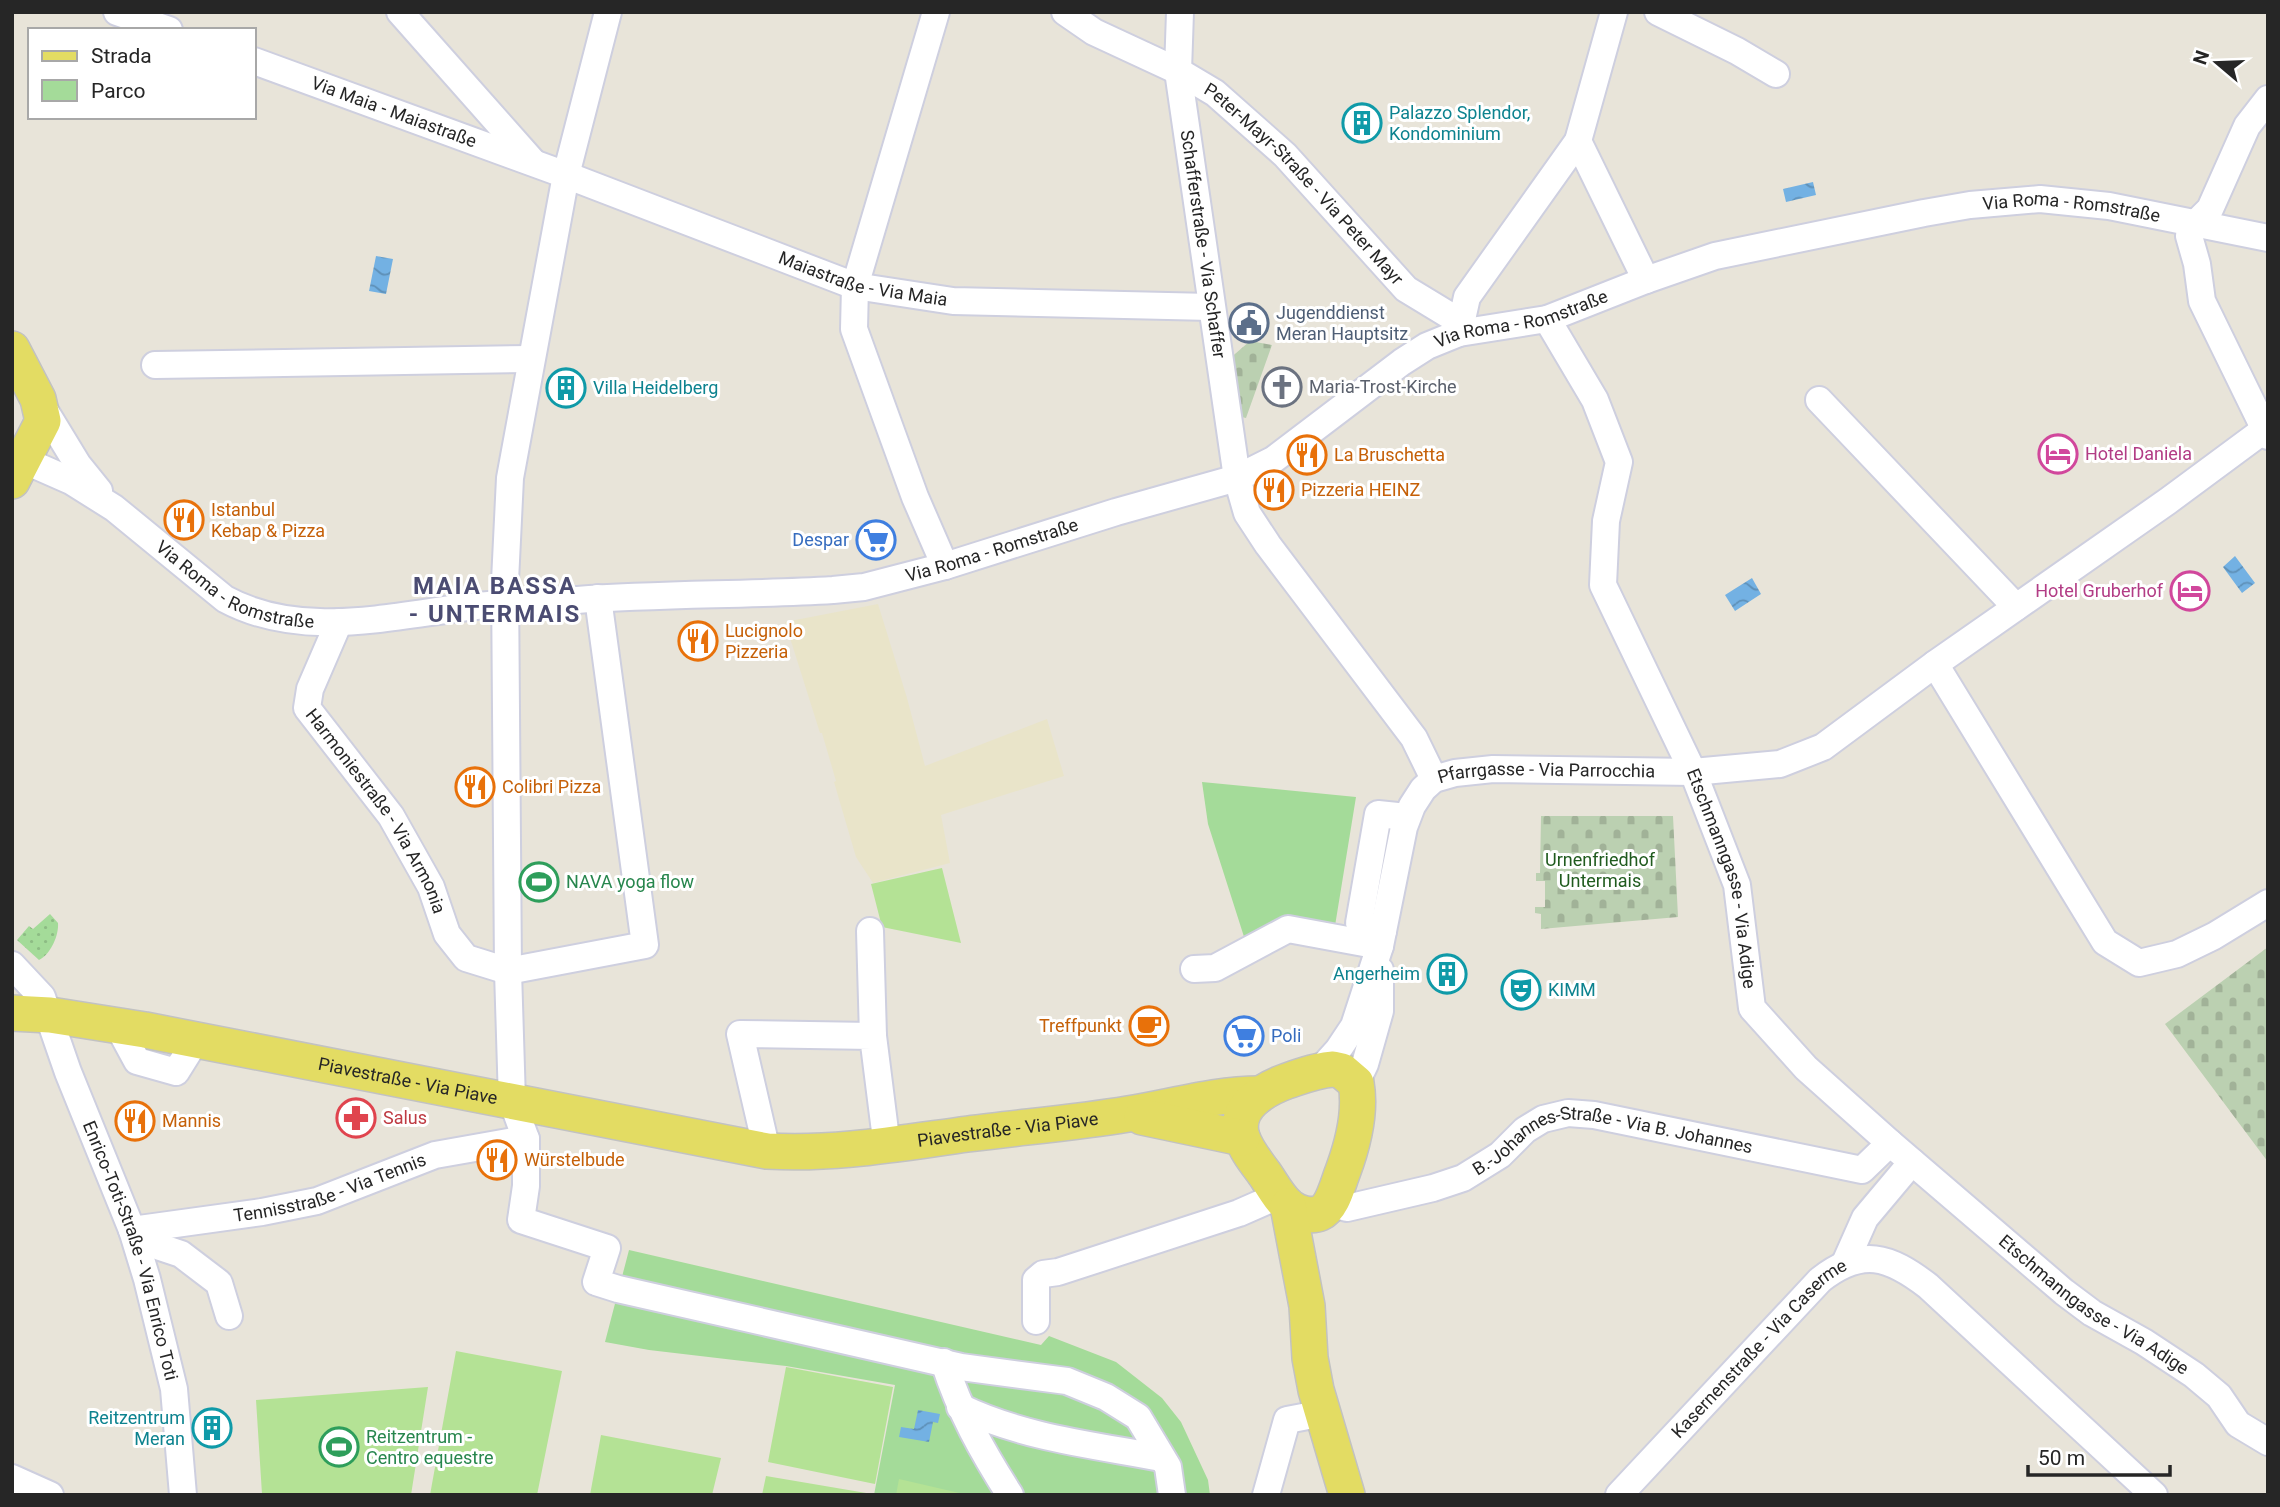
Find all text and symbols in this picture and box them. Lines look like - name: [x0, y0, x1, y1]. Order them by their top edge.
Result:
- legend: [28, 28, 256, 119]
- north arrow: [2182, 28, 2252, 98]
- text: Strada: [91, 44, 152, 68]
- text: N: [2188, 48, 2214, 68]
- street label: Via Maia - Maiastraße: [309, 72, 480, 151]
- street label: Peter-Mayr-Straße - Via Peter Mayr: [1201, 78, 1408, 289]
- text: Parco: [91, 79, 145, 103]
- building icon: Palazzo Splendor, Kondominium: [1341, 102, 1383, 144]
- place label: Palazzo Splendor, Kondominium: [1389, 102, 1530, 144]
- street label: Schafferstraße - Via Schaffer: [1177, 128, 1231, 360]
- street label: Via Roma - Romstraße: [1982, 187, 2162, 226]
- street label: Maiastraße - Via Maia: [776, 247, 949, 310]
- street label: Via Roma - Romstraße: [1431, 285, 1610, 352]
- public building icon: Jugenddienst Meran Hauptsitz: [1228, 302, 1270, 344]
- place label: Jugenddienst Meran Hauptsitz: [1276, 302, 1408, 344]
- church icon: Maria-Trost-Kirche: [1261, 366, 1303, 408]
- building icon: Villa Heidelberg: [545, 367, 587, 409]
- place label: Maria-Trost-Kirche: [1309, 376, 1457, 397]
- place label: Villa Heidelberg: [593, 377, 718, 398]
- hotel icon: Hotel Daniela: [2037, 433, 2079, 475]
- restaurant icon: La Bruschetta: [1286, 434, 1328, 476]
- place label: Hotel Daniela: [2085, 443, 2192, 464]
- place label: La Bruschetta: [1334, 444, 1445, 465]
- restaurant icon: Pizzeria HEINZ: [1253, 469, 1295, 511]
- place label: Pizzeria HEINZ: [1301, 479, 1421, 500]
- restaurant icon: Istanbul Kebap & Pizza: [163, 499, 205, 541]
- place label: Istanbul Kebap & Pizza: [211, 499, 325, 541]
- street label: Via Roma - Romstraße: [903, 514, 1080, 586]
- supermarket icon: Despar: [855, 519, 897, 561]
- place label: Despar: [792, 529, 849, 550]
- street label: Via Roma - Romstraße: [152, 536, 315, 632]
- hotel icon: Hotel Gruberhof: [2169, 570, 2211, 612]
- district label: MAIA BASSA - UNTERMAIS: [409, 572, 581, 628]
- place label: Hotel Gruberhof: [2035, 580, 2164, 601]
- restaurant icon: Lucignolo Pizzeria: [677, 620, 719, 662]
- place label: Lucignolo Pizzeria: [725, 620, 803, 662]
- street label: Harmoniestraße - Via Armonia: [301, 704, 450, 916]
- street label: Pfarrgasse - Via Parrocchia: [1435, 758, 1655, 787]
- street label: Etschmanngasse - Via Adige: [1683, 765, 1761, 990]
- restaurant icon: Colibri Pizza: [454, 766, 496, 808]
- place label: Colibri Pizza: [502, 776, 601, 797]
- park label: Urnenfriedhof Untermais: [1545, 849, 1656, 891]
- sports icon: NAVA yoga flow: [518, 861, 560, 903]
- place label: NAVA yoga flow: [566, 871, 694, 892]
- building icon: Angerheim: [1426, 953, 1468, 995]
- place label: Angerheim: [1333, 963, 1420, 984]
- theatre icon: KIMM: [1500, 969, 1542, 1011]
- place label: KIMM: [1548, 979, 1596, 1000]
- cafe icon: Treffpunkt: [1128, 1005, 1170, 1047]
- place label: Treffpunkt: [1039, 1015, 1122, 1036]
- supermarket icon: Poli: [1223, 1015, 1265, 1057]
- place label: Poli: [1271, 1025, 1301, 1046]
- street label: Piavestraße - Via Piave: [317, 1053, 499, 1108]
- pharmacy icon: Salus: [335, 1097, 377, 1139]
- restaurant icon: Mannis: [114, 1100, 156, 1142]
- street label: B.-Johannes-Straße - Via B. Johannes: [1469, 1102, 1755, 1179]
- place label: Salus: [383, 1107, 427, 1128]
- street label: Piavestraße - Via Piave: [916, 1108, 1100, 1151]
- place label: Mannis: [162, 1110, 221, 1131]
- street label: Enrico-Toti-Straße - Via Enrico Toti: [79, 1118, 182, 1382]
- restaurant icon: Würstelbude: [476, 1139, 518, 1181]
- street label: Tennisstraße - Via Tennis: [232, 1149, 429, 1226]
- place label: Würstelbude: [524, 1149, 625, 1170]
- street label: Etschmanngasse - Via Adige: [1995, 1230, 2193, 1379]
- street label: Kasernenstraße - Via Caserme: [1667, 1254, 1850, 1442]
- place label: Reitzentrum Meran: [88, 1407, 185, 1449]
- building icon: Reitzentrum Meran: [191, 1407, 233, 1449]
- sports icon: Reitzentrum - Centro equestre: [318, 1426, 360, 1468]
- place label: Reitzentrum - Centro equestre: [366, 1426, 494, 1468]
- scale bar: [2028, 1434, 2170, 1478]
- text: 50 m: [2038, 1446, 2085, 1470]

